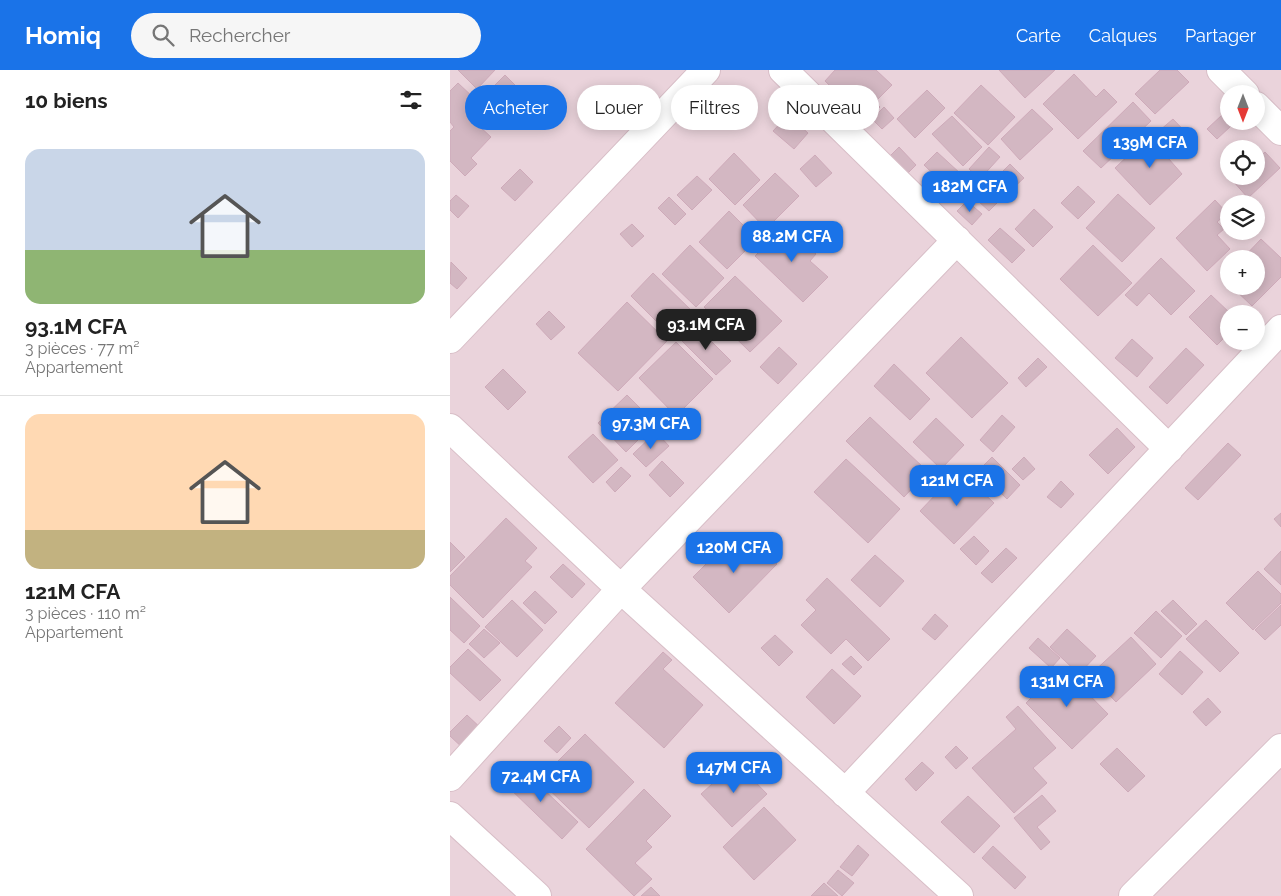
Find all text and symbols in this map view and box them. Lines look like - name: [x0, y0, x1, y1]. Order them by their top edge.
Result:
- search box: [131, 13, 481, 58]
- text: Homiq: [25, 21, 101, 50]
- icon: search: [149, 21, 177, 49]
- text: Rechercher: [189, 24, 291, 46]
- text: Carte: [1016, 25, 1061, 46]
- text: Calques: [1089, 25, 1157, 46]
- text: Partager: [1185, 25, 1256, 46]
- chip: Acheter: [465, 85, 567, 130]
- chip: Louer: [577, 85, 661, 130]
- chip: Filtres: [671, 85, 758, 130]
- chip: Nouveau: [768, 85, 879, 130]
- north arrow: [1220, 85, 1265, 130]
- map controls: [1220, 85, 1265, 350]
- icon: filters: [397, 86, 425, 114]
- text: 10 biens: [25, 88, 108, 113]
- pin: 139M CFA: [1098, 126, 1202, 169]
- text: 139M CFA: [1113, 133, 1187, 152]
- button: locate: [1220, 140, 1265, 185]
- pin: 182M CFA: [918, 170, 1022, 213]
- text: 182M CFA: [933, 177, 1007, 196]
- icon: home: [180, 181, 270, 271]
- button: layers: [1220, 195, 1265, 240]
- pin: 88.2M CFA: [735, 220, 849, 263]
- text: 88.2M CFA: [752, 227, 832, 246]
- button: +: [1220, 250, 1265, 295]
- button: −: [1220, 305, 1265, 350]
- pin: 93.1M CFA: [649, 308, 763, 351]
- text: 93.1M CFA: [25, 314, 127, 339]
- text: 93.1M CFA: [667, 315, 745, 334]
- text: 3 pièces · 77 m²: [25, 339, 140, 358]
- text: Appartement: [25, 358, 123, 377]
- pin: 97.3M CFA: [594, 408, 708, 450]
- text: 97.3M CFA: [612, 414, 690, 433]
- icon: home: [180, 447, 270, 537]
- pin: 121M CFA: [905, 464, 1009, 507]
- text: 121M CFA: [921, 471, 993, 490]
- pin: 120M CFA: [682, 532, 786, 574]
- text: 120M CFA: [697, 538, 771, 557]
- text: 121M CFA: [25, 579, 120, 604]
- text: 3 pièces · 110 m²: [25, 604, 146, 623]
- text: Appartement: [25, 623, 123, 642]
- pin: 131M CFA: [1015, 666, 1119, 708]
- text: 131M CFA: [1031, 672, 1103, 691]
- pin: 147M CFA: [682, 752, 786, 794]
- text: 147M CFA: [697, 758, 771, 777]
- pin: 72.4M CFA: [484, 760, 598, 803]
- text: 72.4M CFA: [502, 767, 580, 786]

